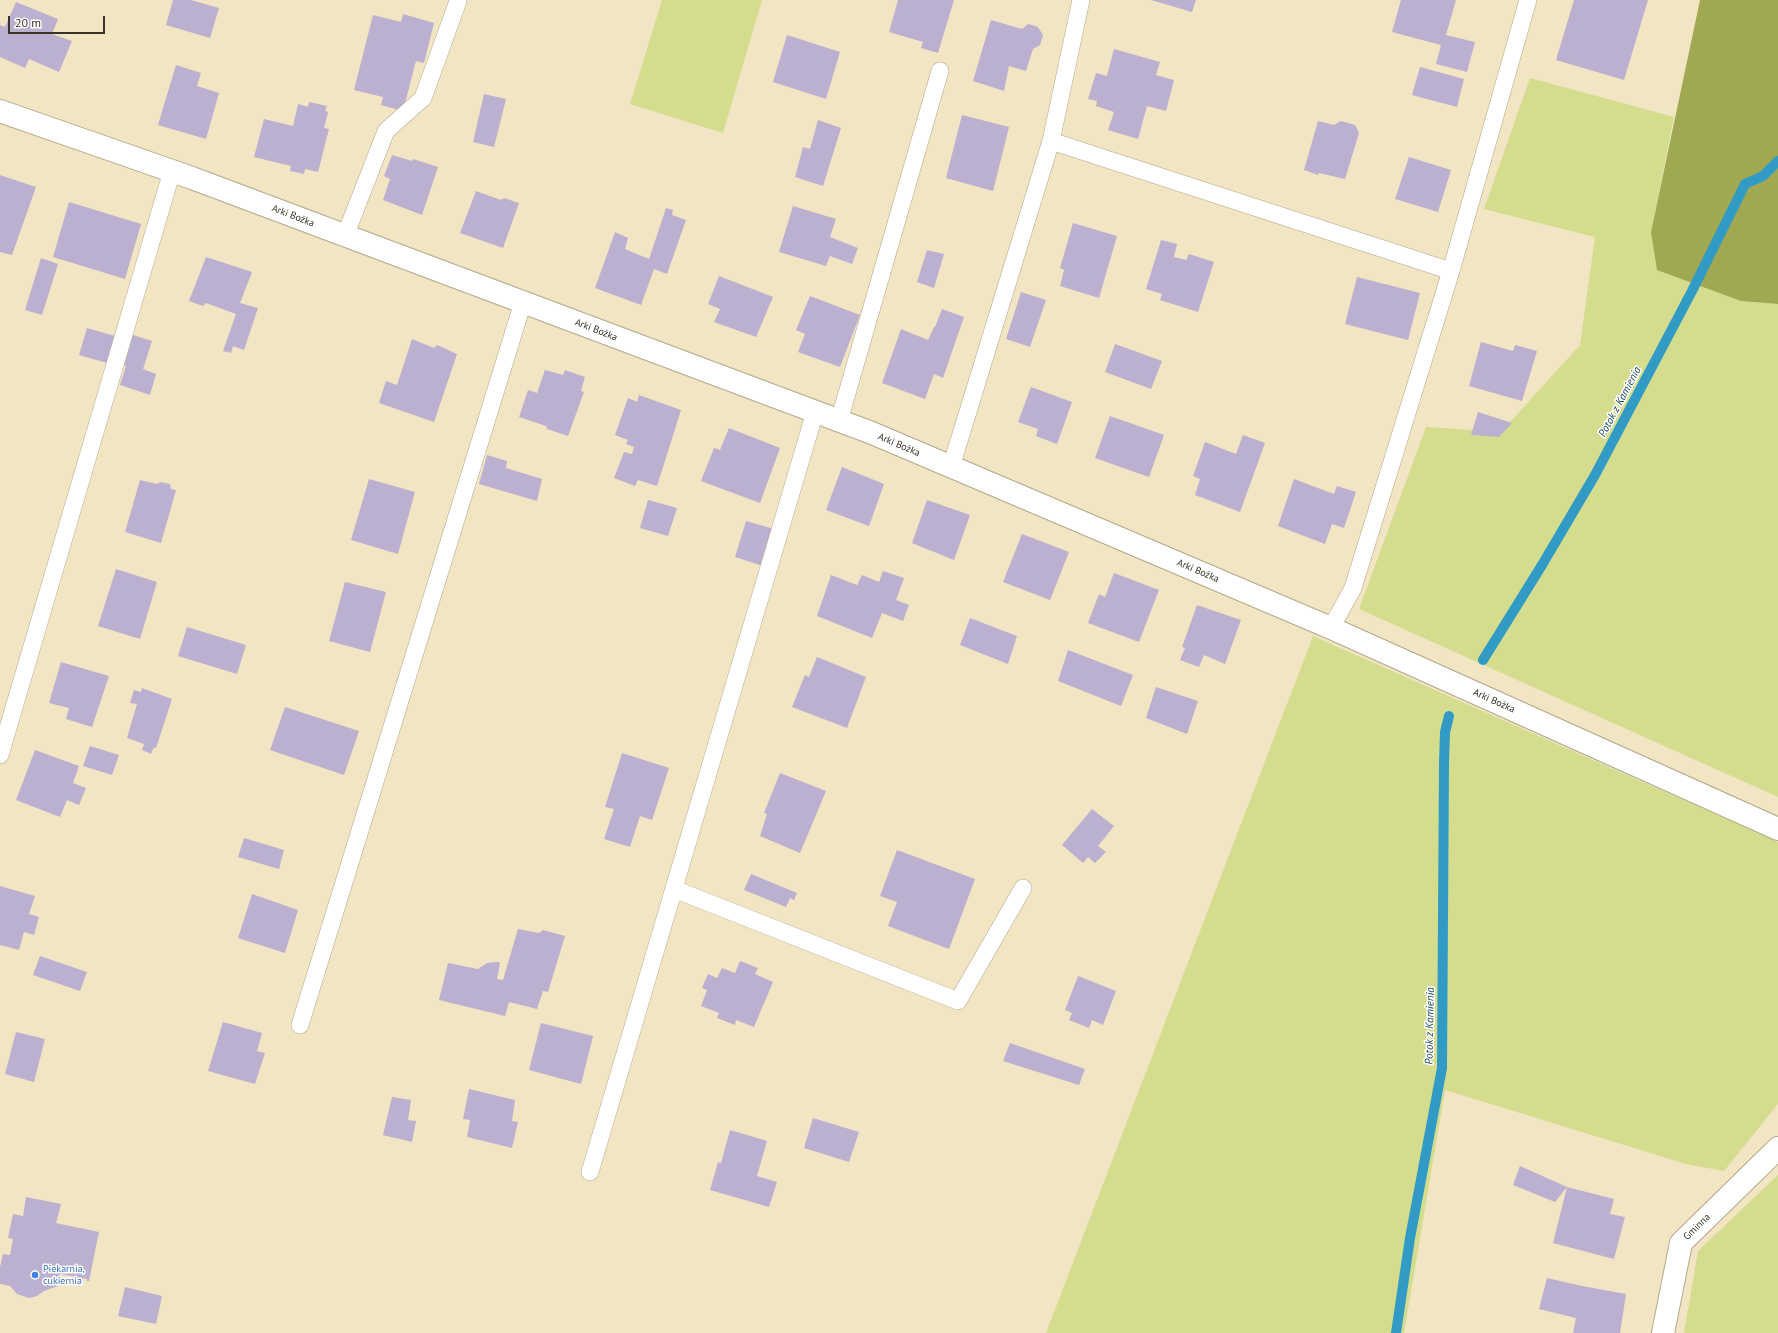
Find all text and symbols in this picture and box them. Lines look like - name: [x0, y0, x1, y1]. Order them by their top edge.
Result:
- scale bar: [10, 8, 107, 34]
- text: 20 m: [15, 15, 41, 30]
- street label: Arki Bożka: [270, 202, 316, 230]
- street label: Arki Bożka: [573, 316, 619, 344]
- water label: Potok z Kamienia: [1596, 365, 1644, 439]
- street label: Arki Bożka: [876, 431, 922, 459]
- street label: Arki Bożka: [1175, 557, 1221, 585]
- street label: Arki Bożka: [1471, 686, 1517, 716]
- water label: Potok z Kamienia: [1423, 987, 1437, 1065]
- street label: Gminna: [1681, 1211, 1713, 1243]
- place label: Piekarnia, cukiernia: [43, 1263, 85, 1286]
- marker: Piekarnia, cukiernia: [30, 1270, 40, 1280]

